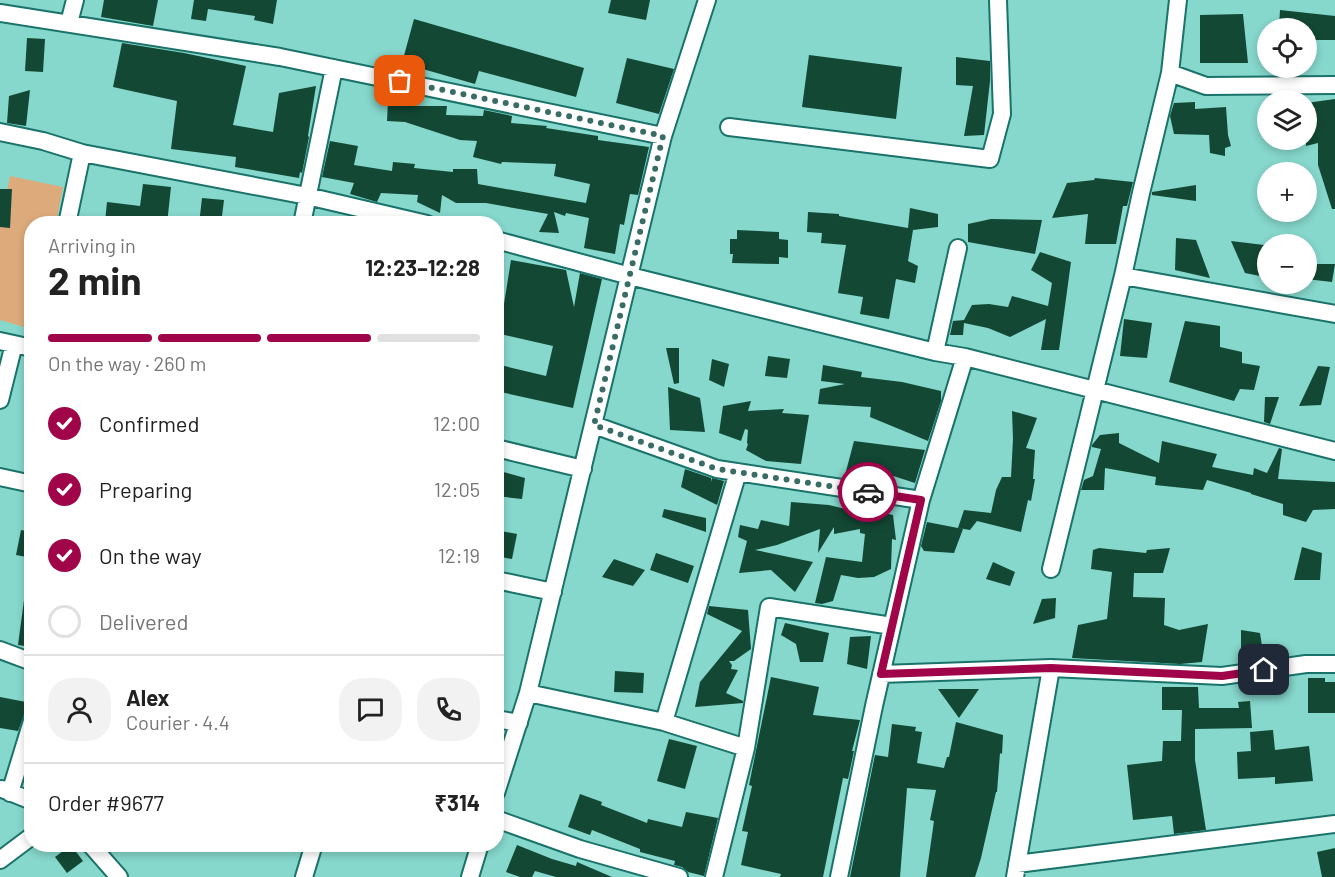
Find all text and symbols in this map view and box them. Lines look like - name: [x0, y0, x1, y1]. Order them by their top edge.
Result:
- map controls: [1257, 18, 1317, 294]
- button: locate: [1257, 18, 1317, 78]
- pin: [374, 55, 425, 106]
- icon: bag: [383, 64, 416, 97]
- button: layers: [1257, 90, 1317, 150]
- button: +: [1257, 162, 1317, 222]
- text: Arriving in: [48, 233, 136, 257]
- button: −: [1257, 234, 1317, 294]
- text: 12:23–12:28: [365, 254, 480, 280]
- text: 2 min: [48, 256, 141, 303]
- text: On the way · 260 m: [48, 351, 206, 375]
- icon: check: [48, 407, 81, 440]
- text: Confirmed: [99, 410, 199, 436]
- text: 12:00: [433, 411, 480, 435]
- courier: [838, 462, 898, 522]
- icon: check: [48, 473, 81, 506]
- text: Preparing: [99, 476, 192, 502]
- icon: car: [852, 476, 885, 509]
- text: 12:05: [434, 477, 480, 501]
- icon: check: [48, 539, 81, 572]
- text: On the way: [99, 542, 202, 568]
- text: 12:19: [438, 543, 480, 567]
- text: Delivered: [99, 608, 188, 634]
- pin: [1238, 644, 1289, 695]
- icon: home: [1247, 653, 1280, 686]
- button: person: [48, 678, 111, 741]
- button: chat: [339, 678, 402, 741]
- button: phone: [417, 678, 480, 741]
- text: Alex: [126, 684, 169, 710]
- text: Courier · 4.4: [126, 710, 230, 734]
- text: Order #9677: [48, 789, 164, 815]
- text: ₹314: [435, 789, 480, 815]

